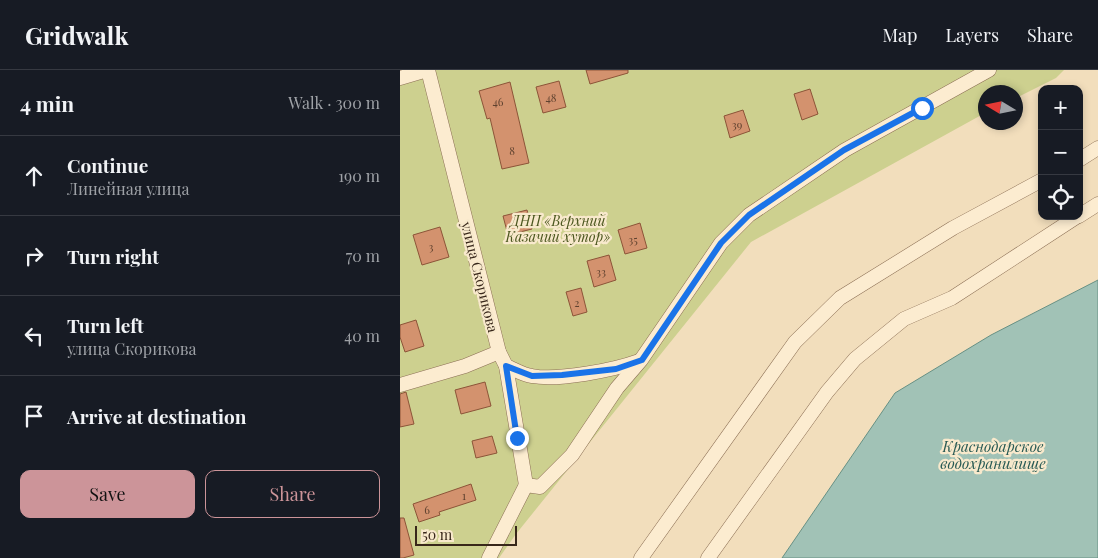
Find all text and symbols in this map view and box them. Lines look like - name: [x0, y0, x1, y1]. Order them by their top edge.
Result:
- text: Gridwalk: [25, 19, 128, 51]
- text: Map: [882, 23, 917, 47]
- text: Layers: [945, 23, 999, 47]
- text: Share: [1027, 23, 1073, 47]
- north arrow: [978, 85, 1023, 130]
- map controls: [1038, 85, 1083, 220]
- button: +: [1038, 85, 1083, 130]
- text: 4 min: [20, 89, 74, 117]
- house number: 48: [545, 90, 557, 105]
- text: Walk · 300 m: [288, 92, 380, 113]
- house number: 46: [492, 94, 504, 109]
- route start: [911, 97, 934, 120]
- house number: 39: [732, 117, 743, 132]
- button: −: [1038, 130, 1083, 175]
- house number: 8: [509, 143, 515, 158]
- text: Continue: [67, 152, 148, 178]
- icon: ahead: [20, 162, 48, 190]
- text: 190 m: [338, 165, 380, 186]
- button: locate: [1038, 175, 1083, 220]
- text: Линейная улица: [67, 178, 189, 199]
- park label: ДНП «Верхний Казачий хутор»: [504, 211, 611, 246]
- street label: улица Скорикова: [457, 219, 503, 334]
- house number: 35: [628, 232, 638, 247]
- house number: 3: [429, 239, 434, 254]
- icon: right: [20, 242, 48, 270]
- text: Turn right: [67, 243, 159, 269]
- text: 70 m: [346, 245, 380, 266]
- house number: 33: [596, 264, 606, 279]
- house number: 2: [574, 295, 580, 310]
- text: Turn left: [67, 312, 144, 338]
- icon: left: [20, 322, 48, 350]
- text: 40 m: [344, 325, 380, 346]
- text: улица Скорикова: [67, 338, 197, 359]
- icon: arrive: [20, 402, 48, 430]
- text: Arrive at destination: [67, 403, 247, 429]
- route end: [506, 427, 529, 450]
- water label: Краснодарское водохранилище: [940, 436, 1046, 473]
- button: Save: [20, 470, 195, 518]
- button: Share: [205, 470, 380, 518]
- house number: 1: [462, 488, 466, 503]
- house number: 6: [424, 502, 430, 517]
- scale bar: [415, 523, 518, 546]
- text: 50 m: [422, 525, 452, 544]

